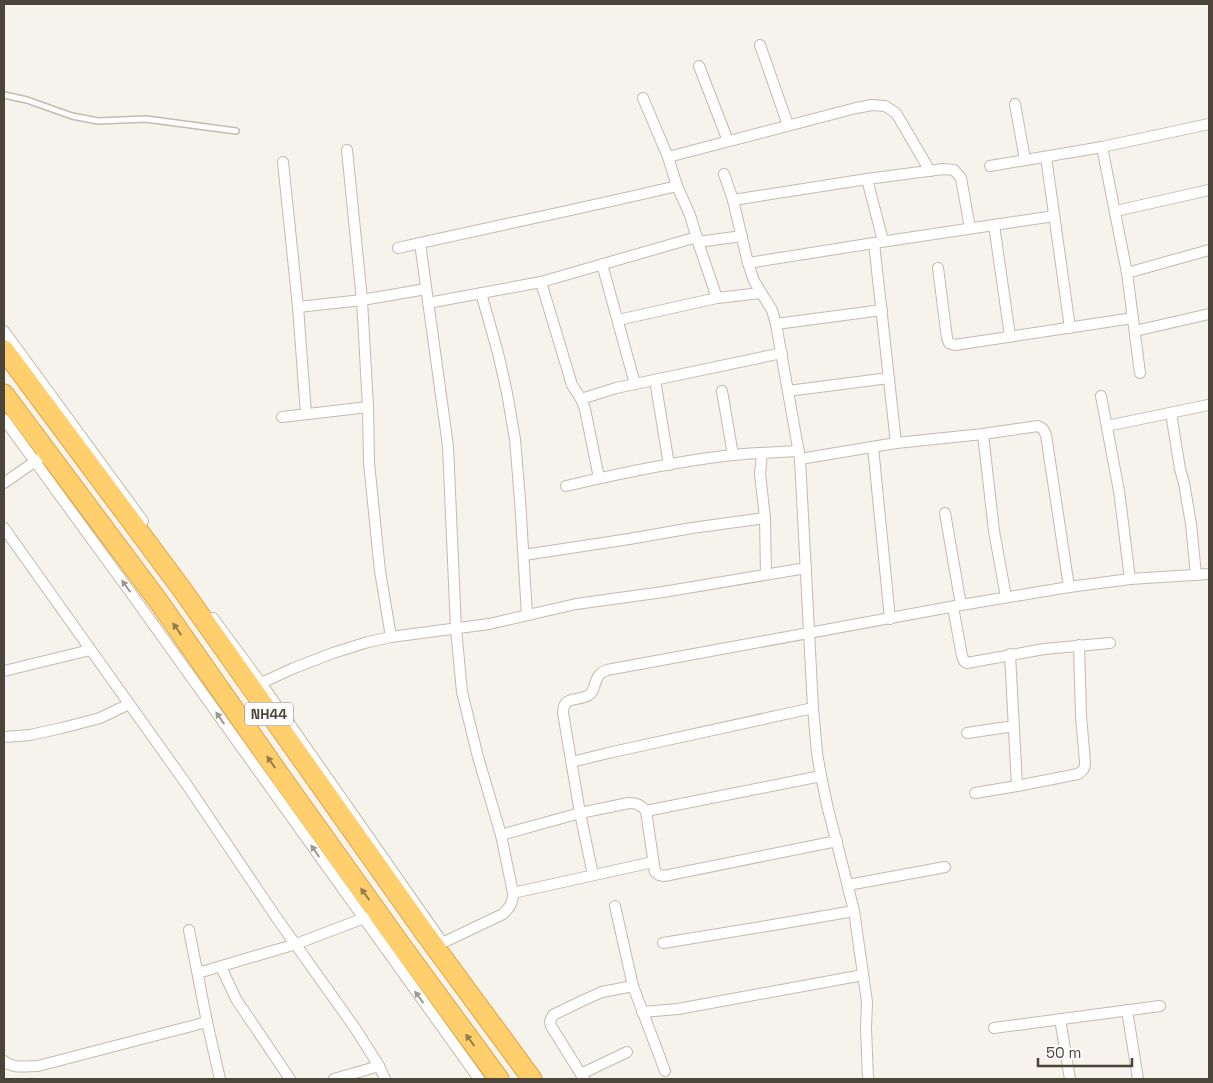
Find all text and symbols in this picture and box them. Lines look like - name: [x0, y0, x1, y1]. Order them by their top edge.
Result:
- one-way arrow: [121, 579, 131, 593]
- one-way arrow: [172, 622, 182, 635]
- road number: NH44: [245, 702, 293, 726]
- one-way arrow: [215, 712, 225, 725]
- one-way arrow: [266, 755, 276, 768]
- one-way arrow: [309, 845, 320, 858]
- one-way arrow: [360, 887, 370, 901]
- one-way arrow: [414, 991, 425, 1004]
- one-way arrow: [465, 1033, 475, 1047]
- scale bar: [1038, 1036, 1132, 1068]
- text: 50 m: [1046, 1043, 1081, 1062]

